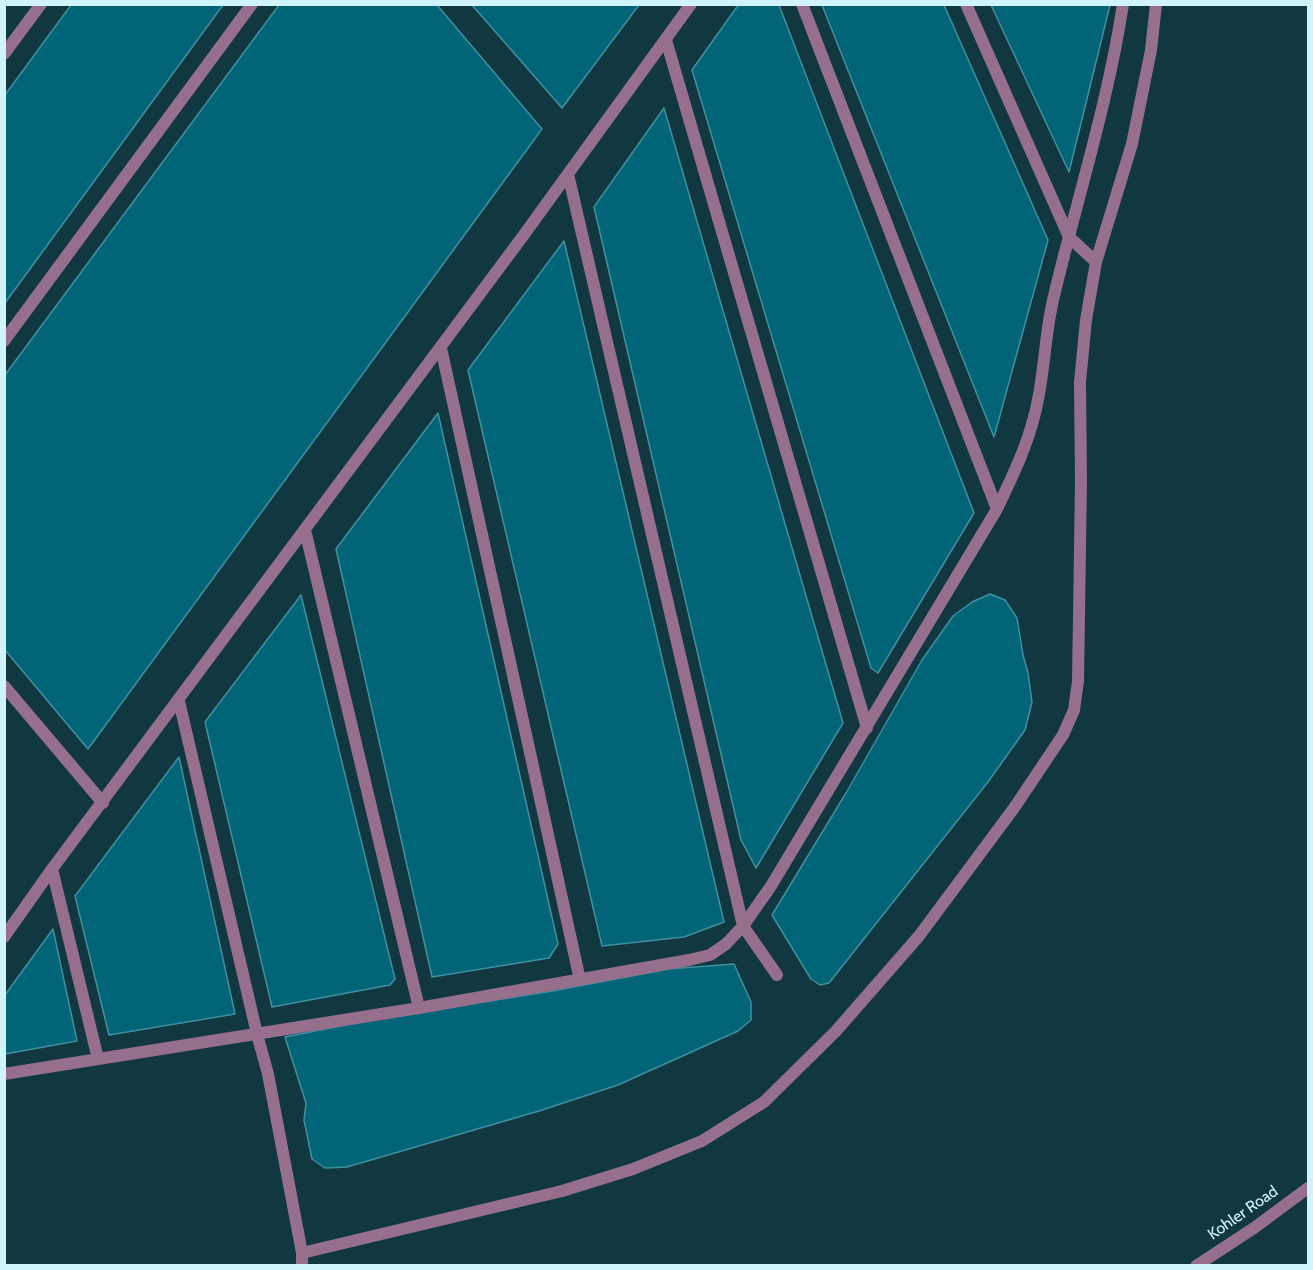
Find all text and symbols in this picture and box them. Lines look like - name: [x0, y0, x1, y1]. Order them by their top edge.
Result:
- street label: Kohler Road: [1204, 1182, 1282, 1244]

